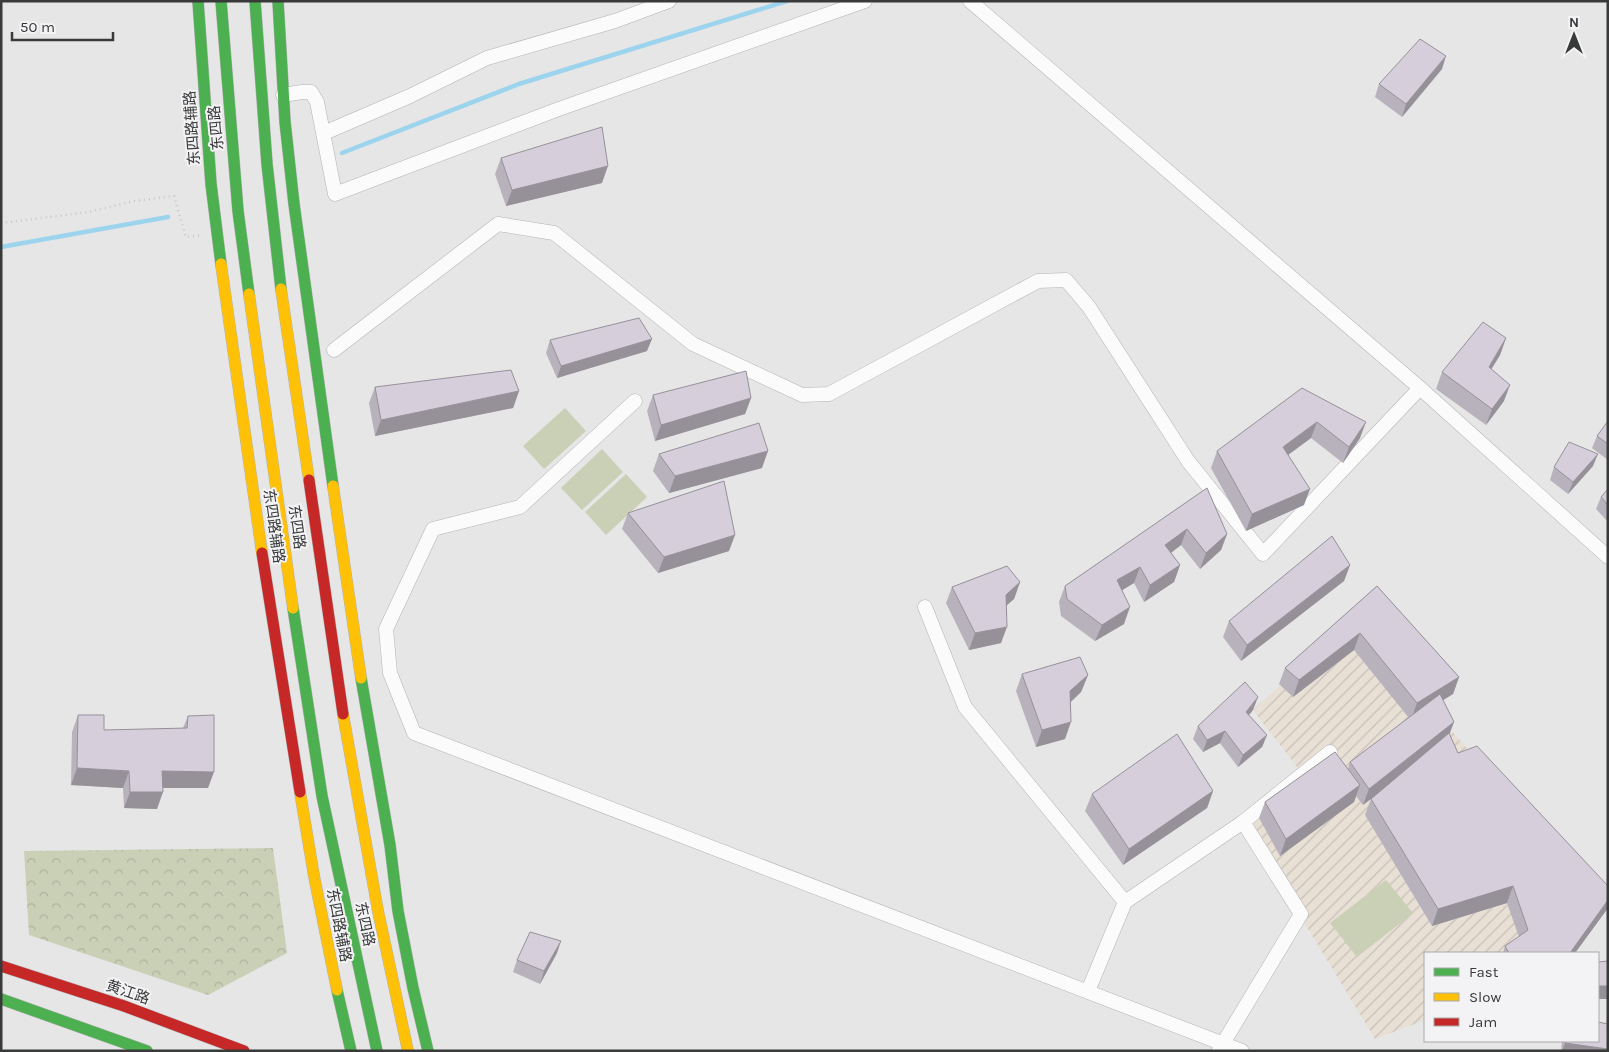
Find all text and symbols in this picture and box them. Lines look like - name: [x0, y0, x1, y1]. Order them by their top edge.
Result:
- scale bar: [12, 10, 114, 42]
- north arrow: [1549, 10, 1599, 60]
- text: N: [1569, 14, 1579, 31]
- text: 50 m: [20, 18, 55, 36]
- street label: 东四路辅路: [180, 90, 204, 166]
- street label: 东四路: [205, 105, 227, 151]
- street label: 东四路辅路: [260, 488, 288, 564]
- street label: 东四路: [285, 503, 309, 551]
- street label: 东四路辅路: [323, 886, 355, 964]
- street label: 东四路: [352, 900, 378, 948]
- legend: [1424, 952, 1599, 1042]
- text: Fast: [1469, 963, 1499, 981]
- street label: 黄江路: [104, 976, 152, 1008]
- text: Slow: [1469, 988, 1501, 1006]
- text: Jam: [1469, 1013, 1497, 1031]

